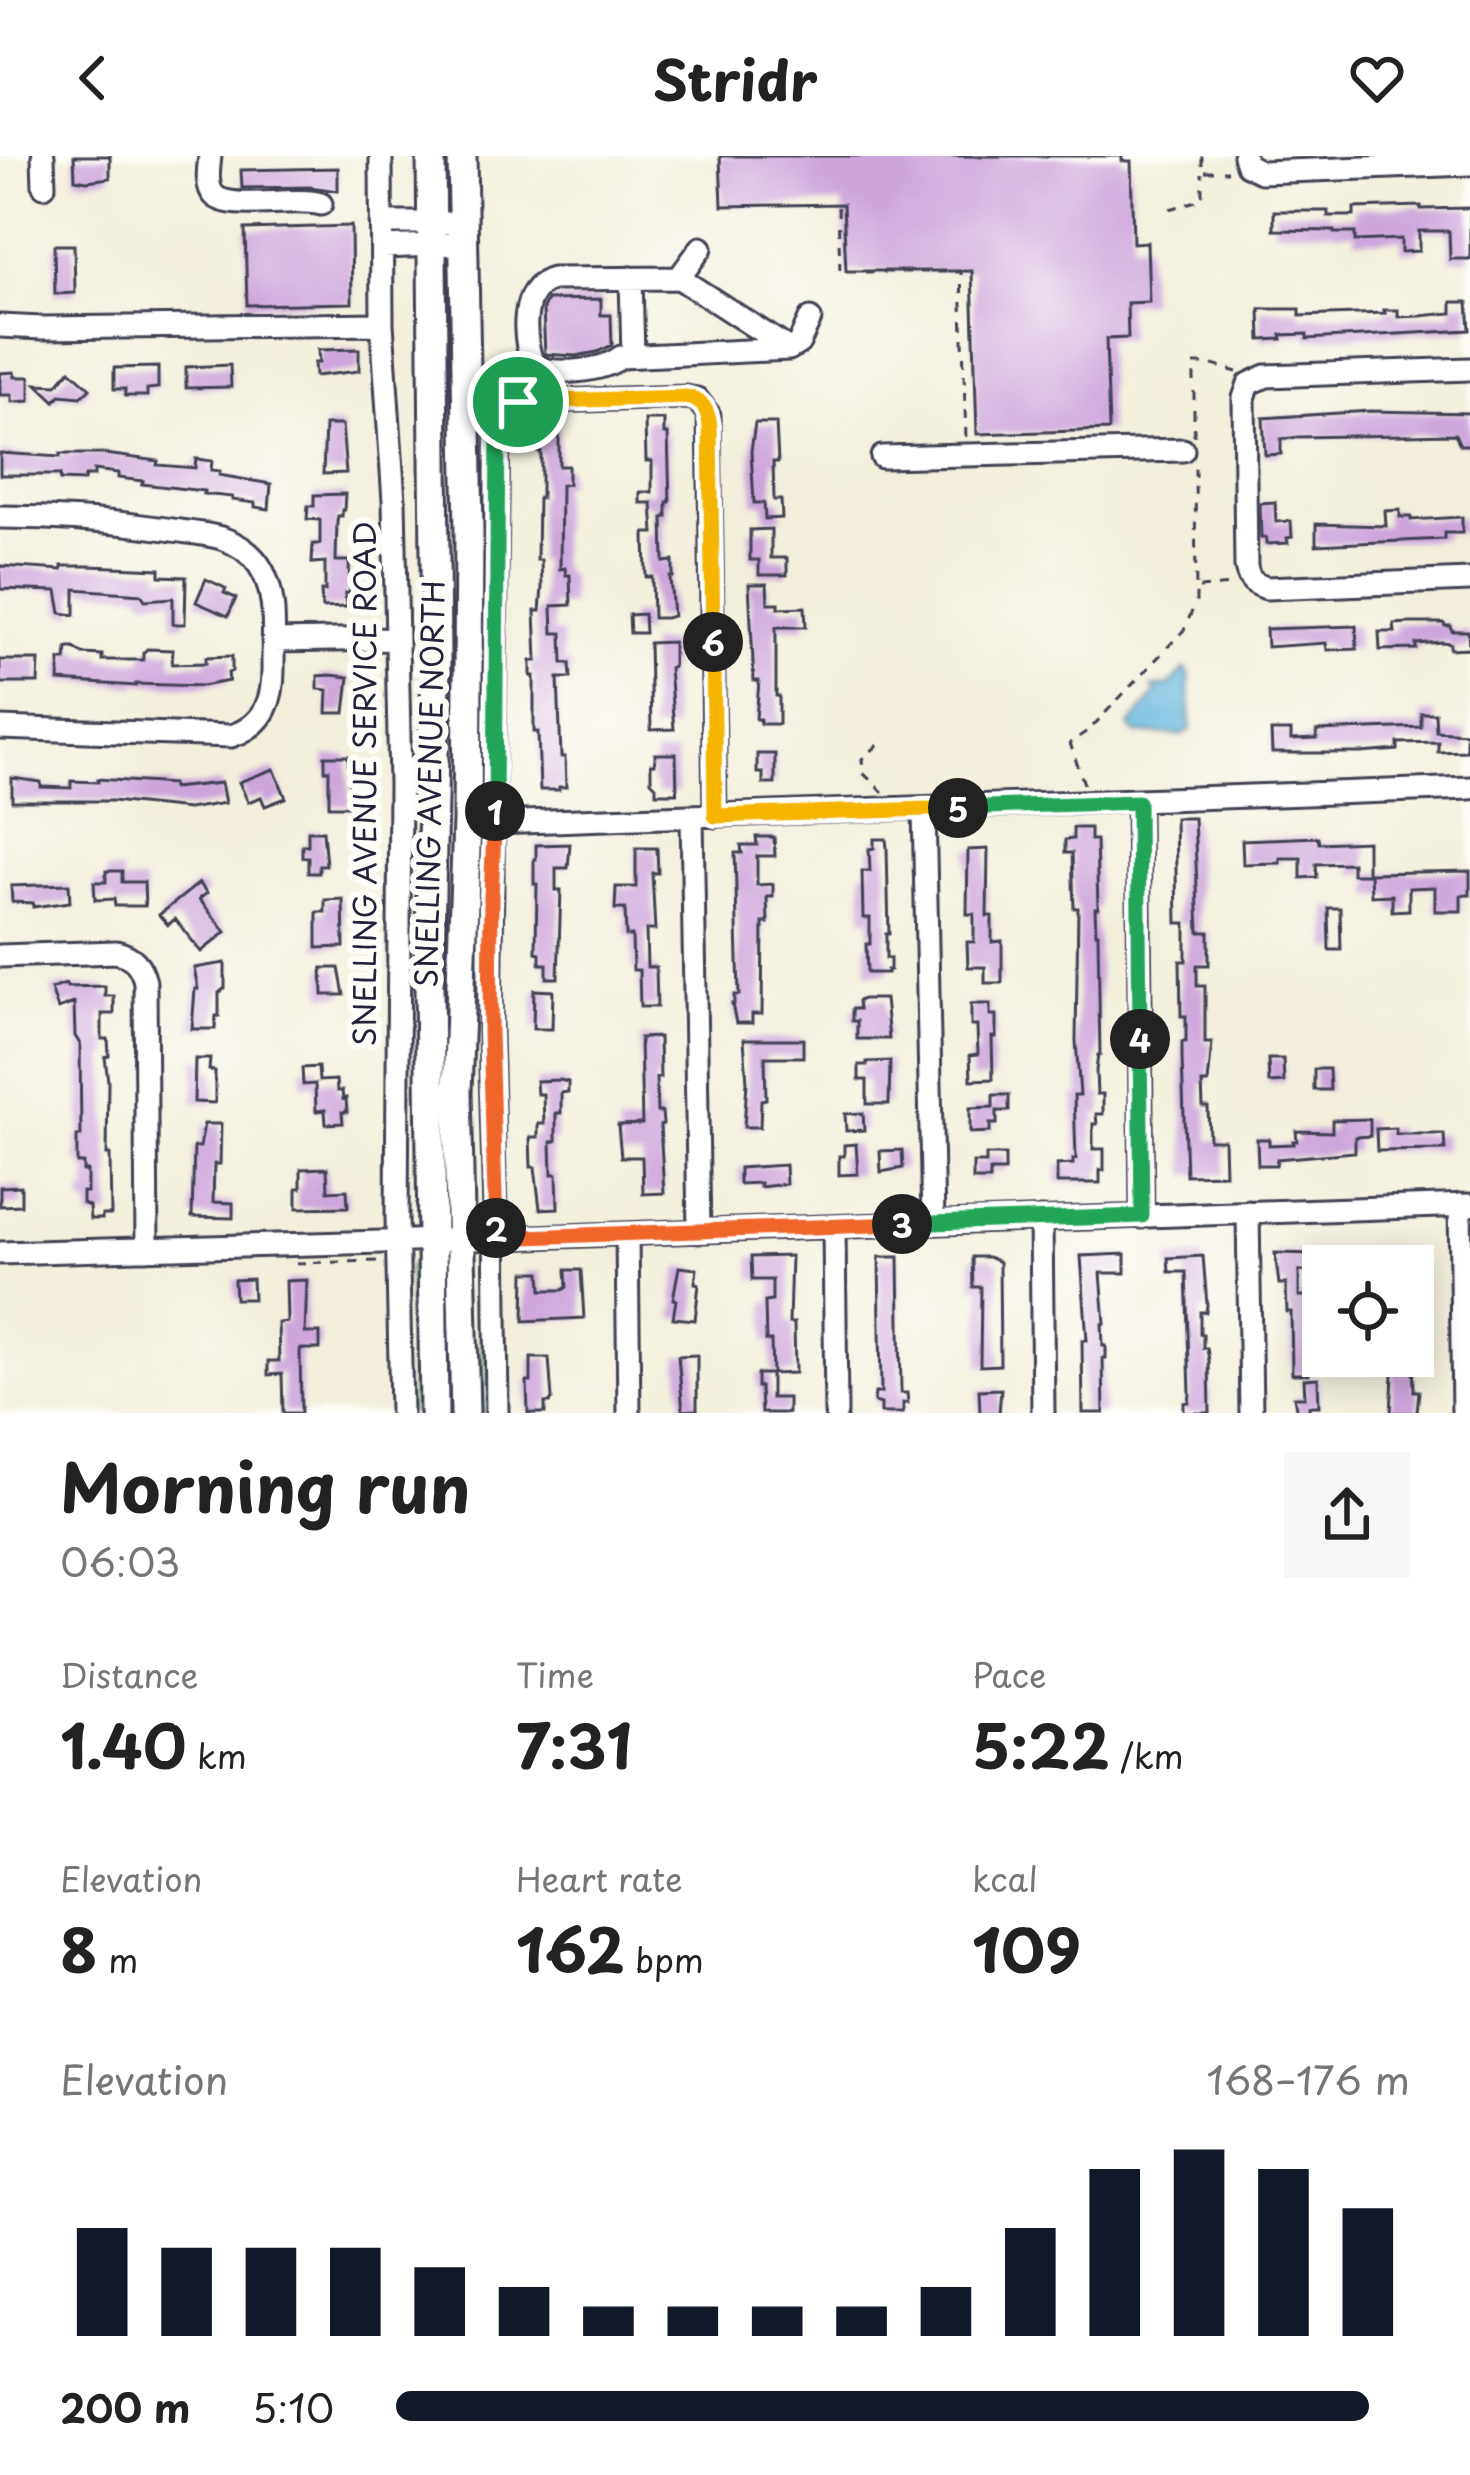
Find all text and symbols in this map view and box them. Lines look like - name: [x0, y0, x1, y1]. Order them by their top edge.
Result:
- text: Stridr: [653, 38, 817, 119]
- icon: back: [60, 45, 126, 111]
- icon: heart: [1344, 45, 1410, 111]
- pin: [467, 351, 569, 453]
- icon: arrive: [485, 369, 551, 435]
- street label: SNELLING AVENUE SERVICE ROAD: [341, 521, 386, 1047]
- street label: SNELLING AVENUE NORTH: [402, 580, 455, 988]
- pin: 6: [683, 612, 743, 672]
- text: 6: [701, 617, 725, 667]
- pin: 5: [928, 778, 988, 838]
- pin: 1: [465, 781, 525, 841]
- text: 5: [947, 783, 969, 833]
- text: 1: [487, 786, 503, 836]
- pin: 4: [1110, 1009, 1170, 1069]
- text: 4: [1129, 1014, 1151, 1064]
- pin: 3: [872, 1194, 932, 1254]
- pin: 2: [466, 1198, 526, 1258]
- text: 3: [891, 1199, 913, 1249]
- text: 2: [484, 1203, 508, 1253]
- map controls: [1302, 1245, 1434, 1377]
- button: locate: [1302, 1245, 1434, 1377]
- text: Morning run: [60, 1436, 470, 1535]
- button: share: [1284, 1452, 1410, 1578]
- text: 06:03: [60, 1531, 180, 1590]
- text: Distance: [60, 1649, 198, 1699]
- text: Time: [516, 1649, 594, 1699]
- text: Pace: [972, 1649, 1046, 1699]
- text: 1.40: [60, 1699, 186, 1789]
- text: 7:31: [516, 1699, 632, 1789]
- text: 5:22: [972, 1699, 1110, 1789]
- text: km: [186, 1730, 247, 1780]
- text: /km: [1110, 1730, 1183, 1780]
- text: Elevation: [60, 1853, 202, 1903]
- text: Heart rate: [516, 1853, 683, 1903]
- text: kcal: [972, 1853, 1038, 1903]
- text: 8: [60, 1903, 98, 1993]
- text: 162: [516, 1903, 625, 1993]
- text: 109: [972, 1903, 1081, 1993]
- text: m: [98, 1934, 138, 1984]
- text: bpm: [625, 1934, 704, 1984]
- text: Elevation: [60, 2049, 228, 2108]
- text: 168–176 m: [1207, 2049, 1410, 2108]
- text: 200 m: [60, 2377, 190, 2436]
- text: 5:10: [252, 2377, 334, 2436]

